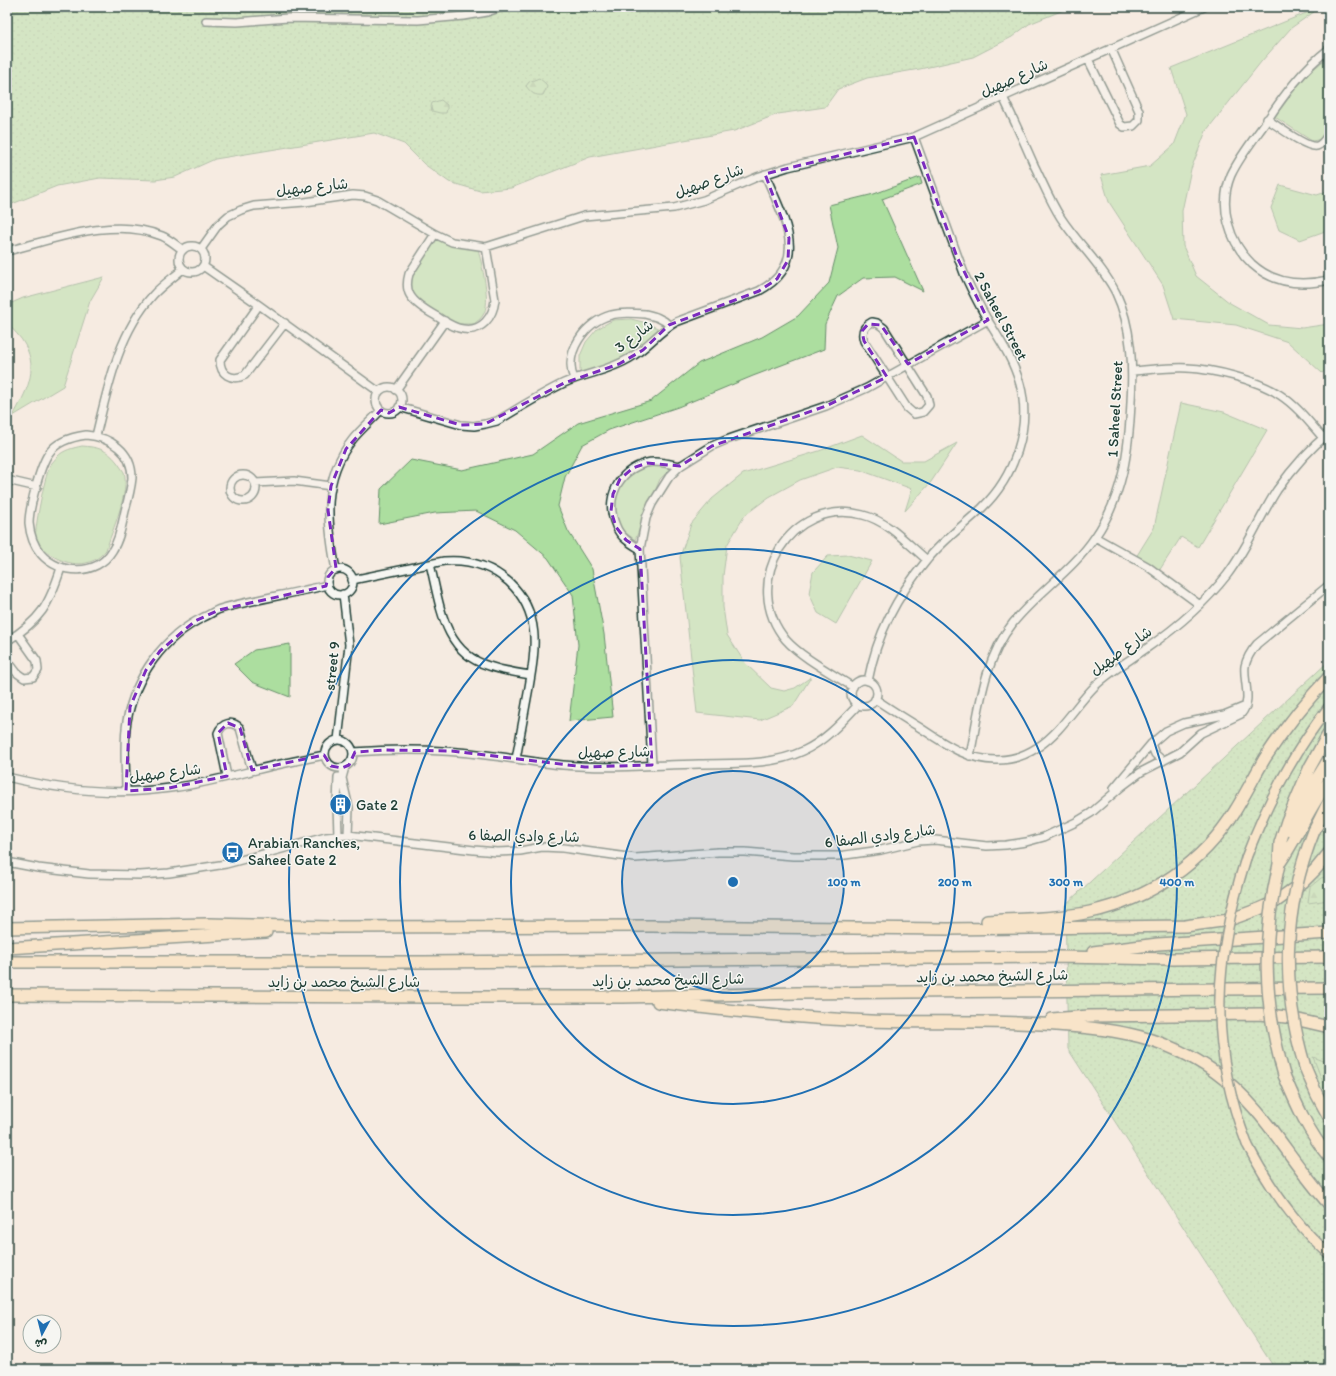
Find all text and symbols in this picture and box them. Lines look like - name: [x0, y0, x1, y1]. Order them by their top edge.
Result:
- street label: شارع صهيل: [977, 55, 1051, 102]
- street label: شارع صهيل: [672, 160, 746, 203]
- street label: شارع صهيل: [275, 174, 349, 201]
- street label: 2 Saheel Street: [970, 269, 1032, 364]
- street label: 3 شارع: [611, 316, 658, 357]
- street label: 1 Saheel Street: [1103, 360, 1127, 458]
- street label: شارع صهيل: [1086, 622, 1156, 680]
- street label: street 9: [320, 640, 344, 692]
- street label: شارع صهيل: [578, 742, 650, 763]
- street label: شارع صهيل: [128, 760, 202, 787]
- building icon: Gate 2: [328, 792, 354, 818]
- place label: Gate 2: [356, 796, 398, 814]
- street label: شارع وادي الصفا 6: [824, 820, 937, 854]
- street label: شارع وادي الصفا 6: [468, 826, 580, 848]
- place label: Arabian Ranches, Saheel Gate 2: [248, 834, 360, 869]
- bus stop icon: Arabian Ranches, Saheel Gate 2: [220, 839, 246, 865]
- centre of rings: [726, 875, 740, 889]
- text: 100 m: [827, 875, 861, 889]
- text: 200 m: [938, 875, 973, 889]
- text: 300 m: [1049, 875, 1084, 889]
- text: 400 m: [1160, 875, 1195, 889]
- street label: شارع الشيخ محمد بن زايد: [916, 966, 1068, 987]
- street label: شارع الشيخ محمد بن زايد: [592, 970, 744, 991]
- street label: شارع الشيخ محمد بن زايد: [268, 973, 420, 992]
- north arrow: [22, 1314, 62, 1354]
- text: ش: [34, 1336, 48, 1351]

